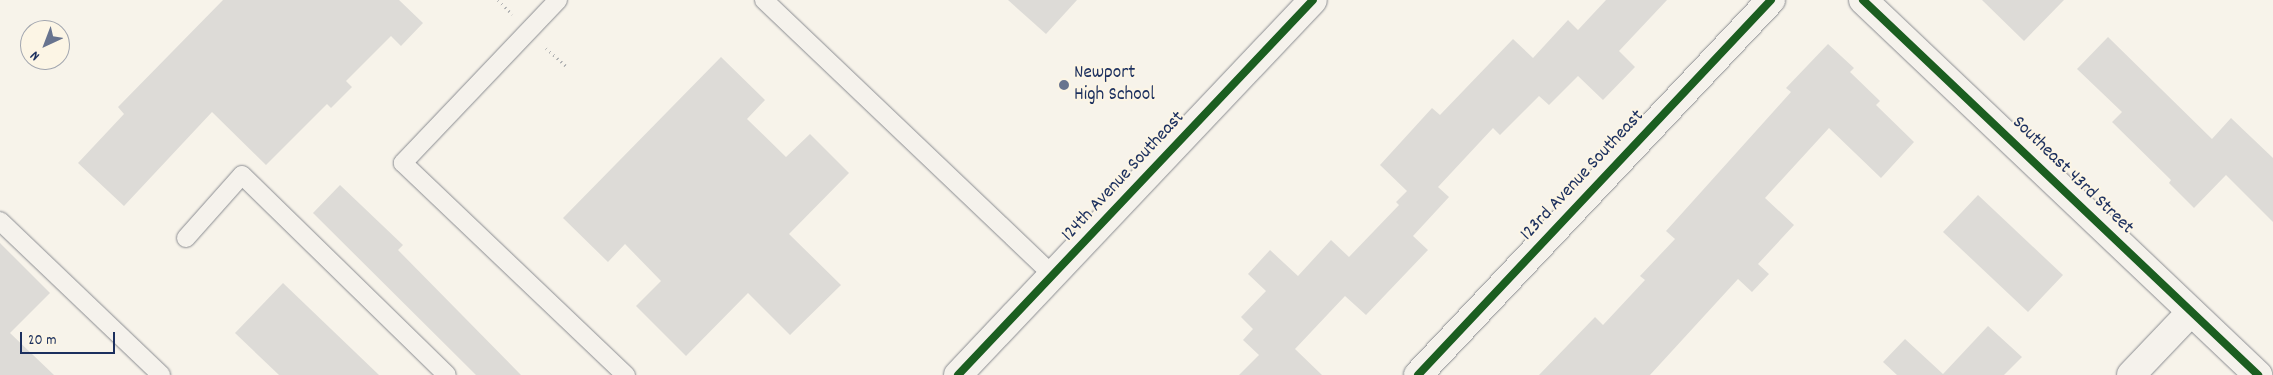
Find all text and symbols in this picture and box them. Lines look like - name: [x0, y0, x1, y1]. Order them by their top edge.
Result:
- north arrow: [20, 20, 70, 70]
- text: N: [26, 46, 45, 65]
- place label: Newport High School: [1074, 63, 1155, 107]
- marker: Newport High School: [1058, 79, 1070, 91]
- street label: 123rd Avenue Southeast: [1517, 106, 1649, 246]
- street label: 124th Avenue Southeast: [1058, 107, 1190, 247]
- street label: Southeast 43rd Street: [2006, 112, 2138, 240]
- scale bar: [22, 322, 118, 354]
- text: 20 m: [28, 330, 56, 352]

